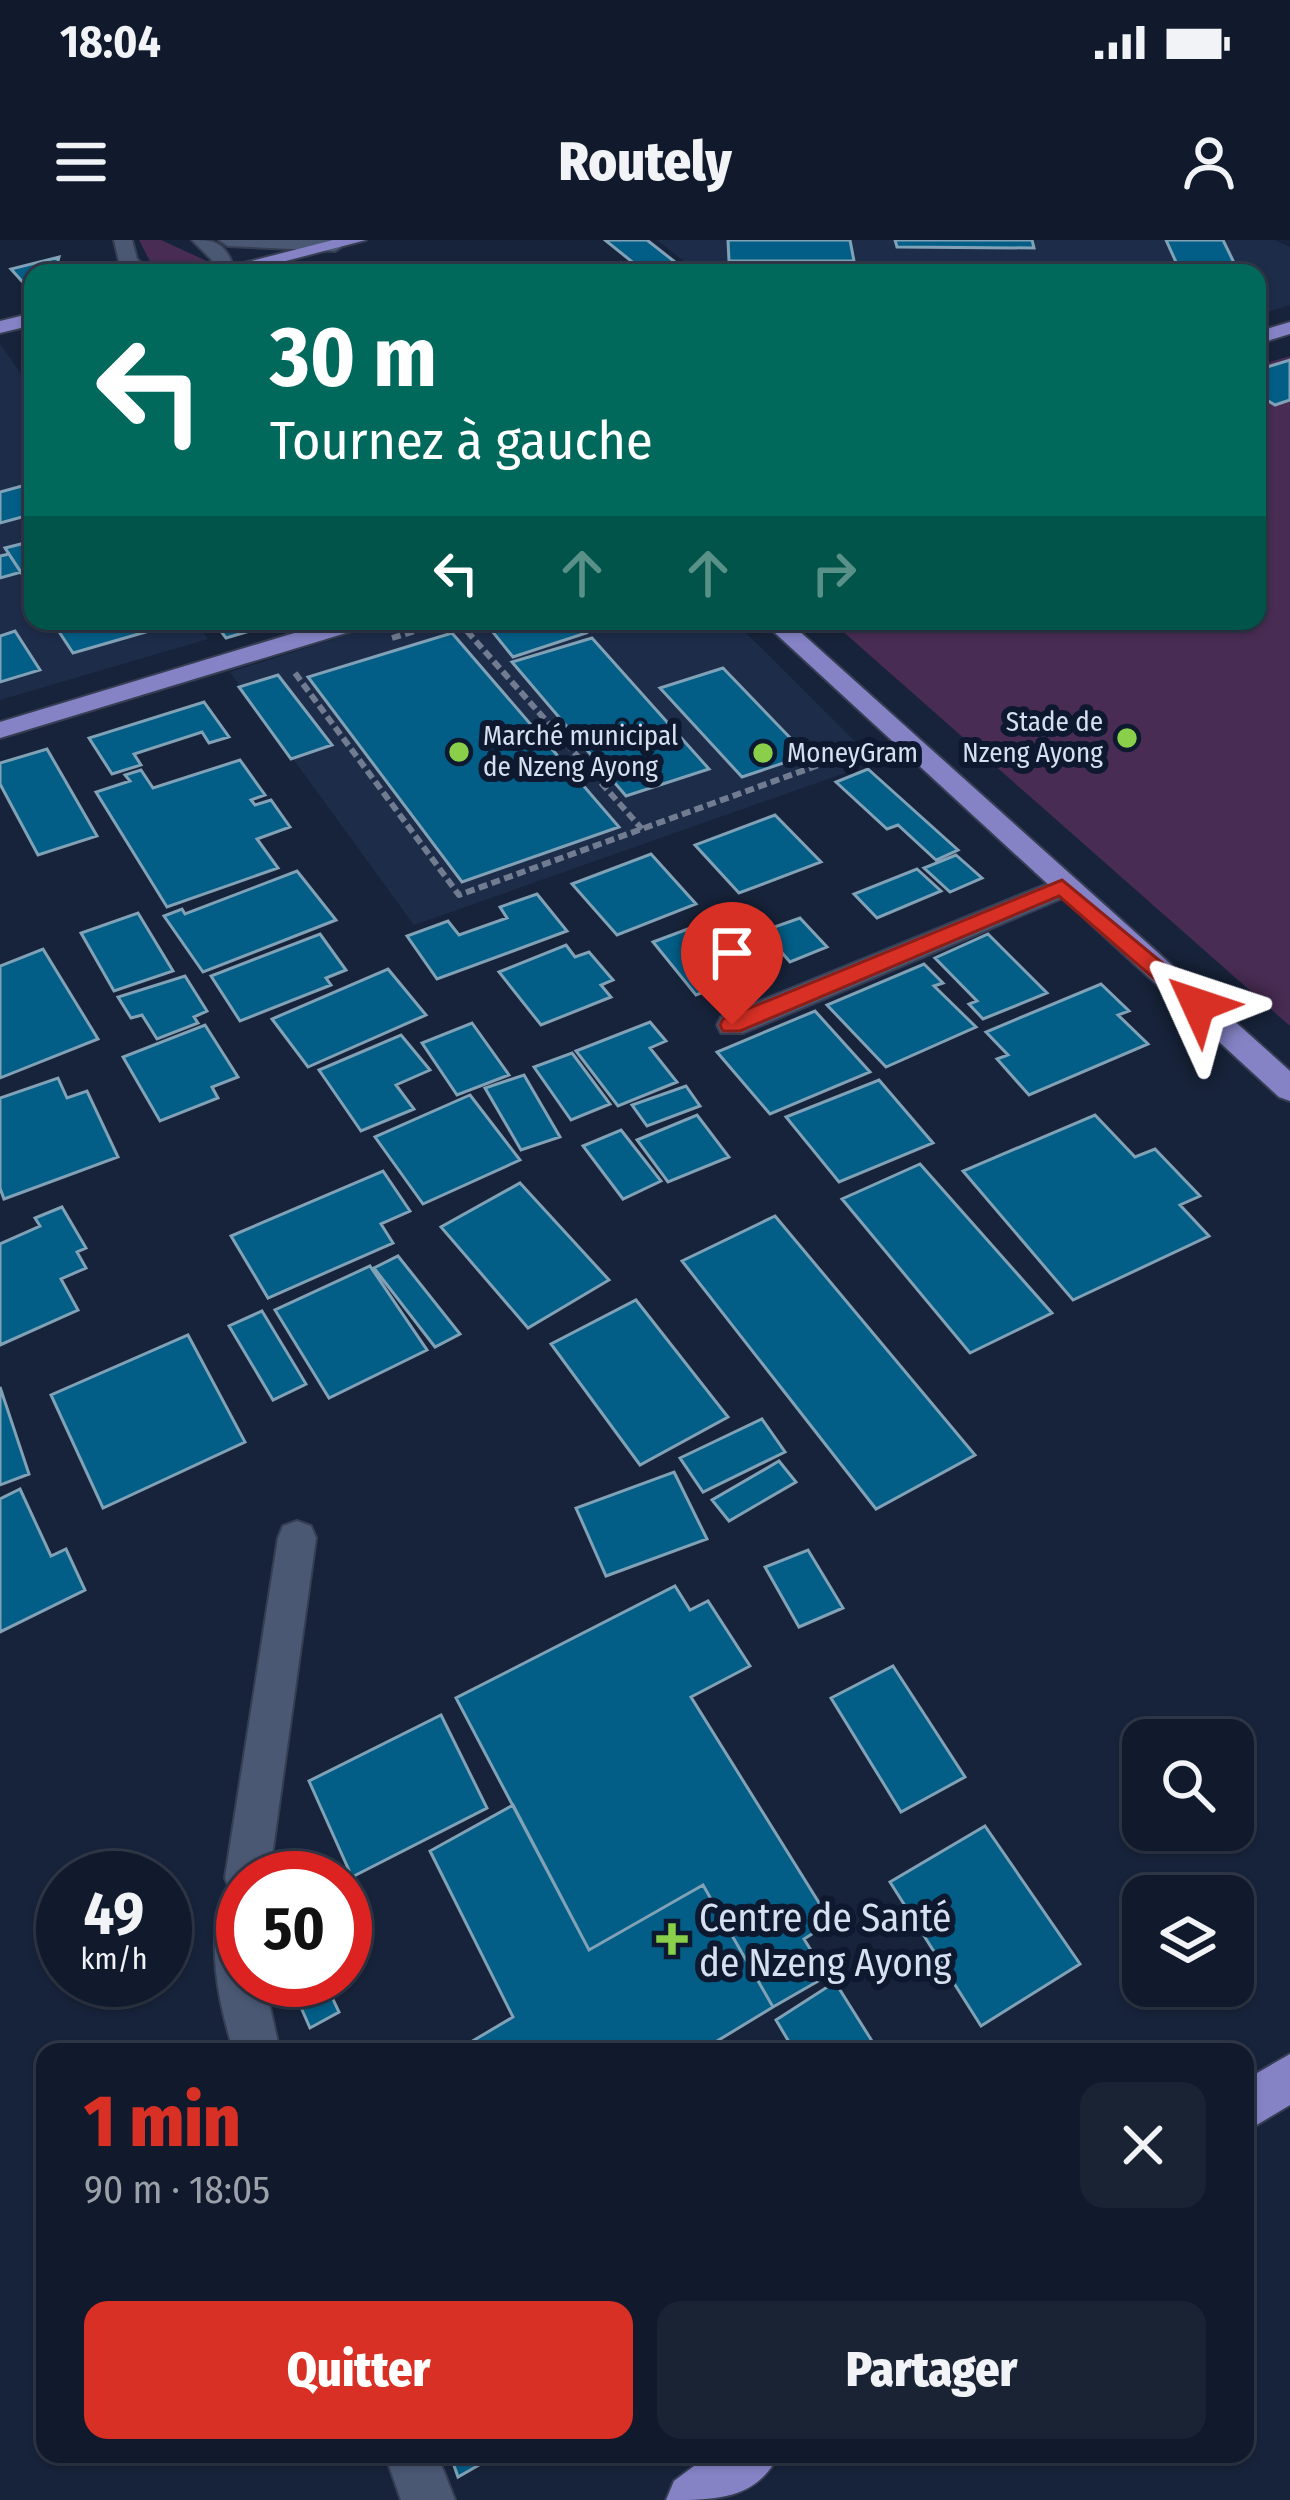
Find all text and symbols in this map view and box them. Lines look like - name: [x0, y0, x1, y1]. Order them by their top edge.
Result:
- text: 18:04: [60, 15, 161, 69]
- icon: menu: [48, 129, 114, 195]
- icon: person: [1176, 129, 1242, 195]
- text: Routely: [558, 130, 732, 194]
- text: 30 m: [270, 307, 437, 408]
- icon: left: [72, 312, 228, 468]
- text: Tournez à gauche: [270, 409, 653, 473]
- icon: left: [423, 540, 489, 606]
- icon: ahead: [549, 540, 615, 606]
- icon: ahead: [675, 540, 741, 606]
- icon: right: [801, 540, 867, 606]
- place label: Stade de Nzeng Ayong: [962, 706, 1103, 769]
- place label: Marché municipal de Nzeng Ayong: [483, 720, 678, 783]
- marker: Stade de Nzeng Ayong: [1114, 725, 1140, 751]
- place label: MoneyGram: [787, 737, 918, 769]
- marker: Marché municipal de Nzeng Ayong: [446, 739, 472, 765]
- marker: MoneyGram: [750, 740, 776, 766]
- pin: [681, 902, 783, 1025]
- icon: arrive: [699, 920, 765, 986]
- position arrow: [1135, 942, 1261, 1068]
- map controls: [1122, 1719, 1254, 2007]
- button: search: [1122, 1719, 1254, 1851]
- speed limit sign: 50: [216, 1851, 372, 2007]
- button: layers: [1122, 1875, 1254, 2007]
- text: 49: [84, 1878, 144, 1950]
- place label: Centre de Santé de Nzeng Ayong: [699, 1895, 952, 1986]
- marker: Centre de Santé de Nzeng Ayong: [656, 1923, 688, 1955]
- text: km/h: [81, 1941, 147, 1977]
- text: 1 min: [84, 2079, 241, 2165]
- button: close: [1080, 2082, 1206, 2208]
- text: 90 m · 18:05: [84, 2167, 270, 2213]
- button: Quitter: [84, 2301, 633, 2439]
- button: Partager: [657, 2301, 1206, 2439]

